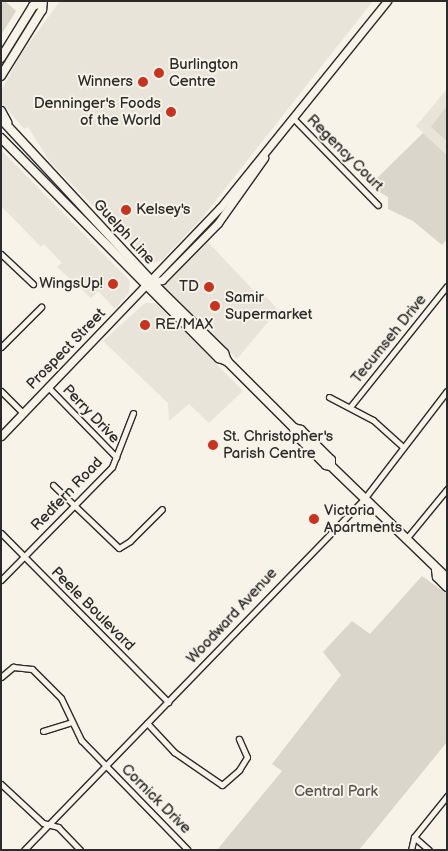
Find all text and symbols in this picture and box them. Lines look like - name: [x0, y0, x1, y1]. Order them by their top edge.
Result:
- place label: Burlington Centre: [169, 55, 238, 90]
- marker: Burlington Centre: [153, 67, 165, 79]
- place label: Winners: [78, 73, 133, 91]
- marker: Winners: [137, 76, 149, 88]
- place label: Denninger's Foods of the World: [34, 94, 161, 129]
- marker: Denninger's Foods of the World: [165, 106, 177, 118]
- street label: Regency Court: [303, 111, 387, 195]
- street label: Guelph Line: [89, 196, 159, 268]
- place label: Kelsey's: [136, 201, 190, 219]
- marker: Kelsey's: [120, 204, 132, 216]
- place label: WingsUp!: [39, 275, 103, 293]
- marker: WingsUp!: [107, 278, 119, 290]
- place label: TD: [179, 278, 199, 296]
- marker: TD: [203, 281, 215, 293]
- place label: Samir Supermarket: [225, 288, 312, 323]
- street label: Tecumseh Drive: [348, 291, 430, 387]
- marker: Samir Supermarket: [209, 300, 221, 312]
- street label: Prospect Street: [23, 305, 109, 393]
- place label: RE/MAX: [155, 316, 213, 334]
- marker: RE/MAX: [139, 319, 151, 331]
- street label: Perry Drive: [58, 381, 124, 447]
- place label: St. Christopher's Parish Centre: [223, 427, 333, 462]
- marker: St. Christopher's Parish Centre: [207, 439, 219, 451]
- street label: Redfern Road: [27, 453, 107, 535]
- place label: Victoria Apartments: [324, 501, 402, 536]
- marker: Victoria Apartments: [308, 513, 320, 525]
- street label: Peele Boulevard: [47, 563, 139, 655]
- street label: Woodward Avenue: [183, 564, 281, 668]
- street label: Cornick Drive: [117, 760, 195, 838]
- park label: Central Park: [294, 783, 378, 801]

